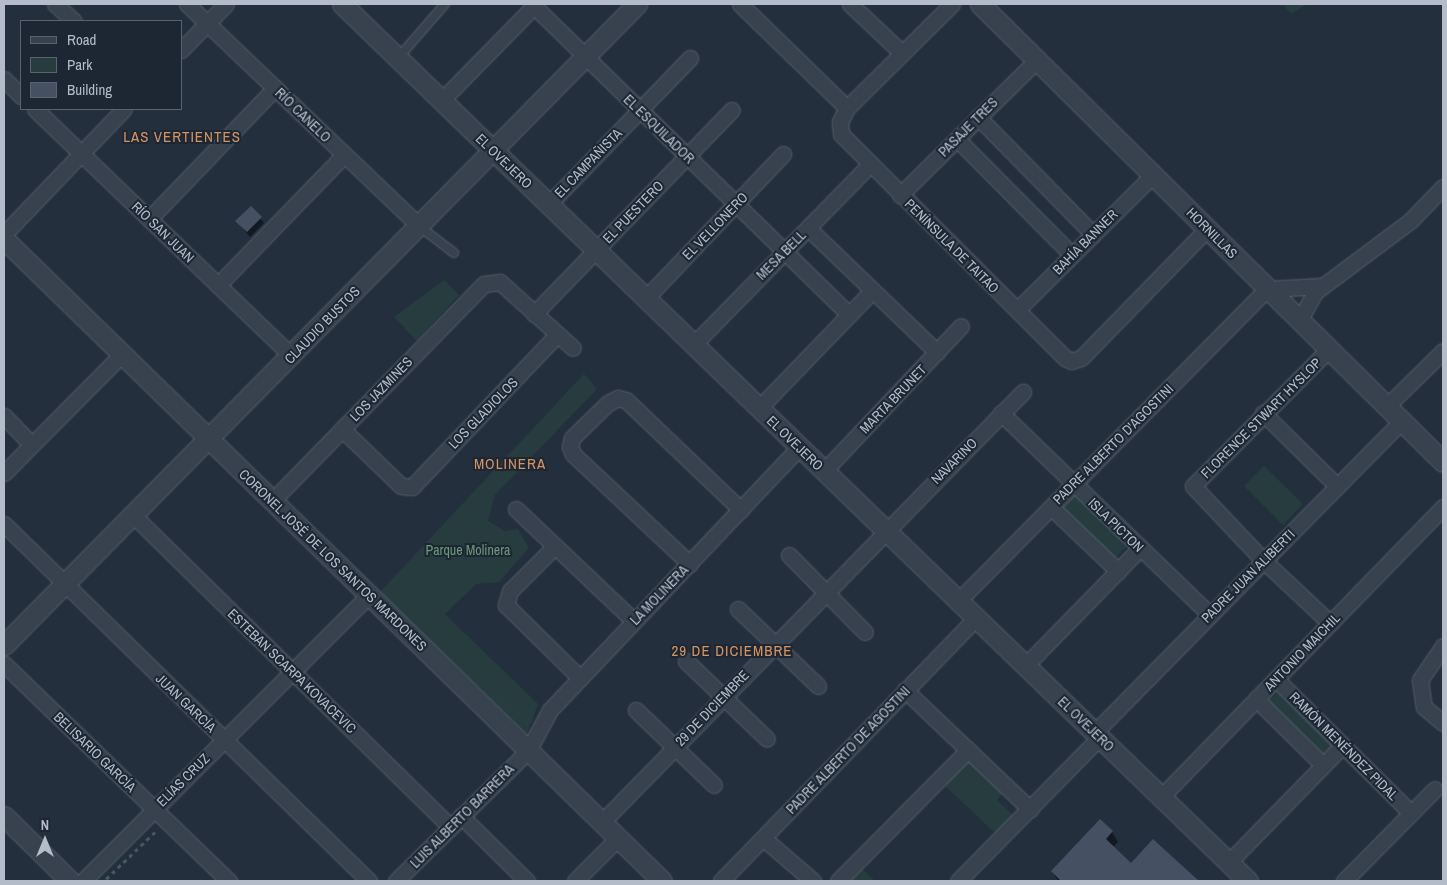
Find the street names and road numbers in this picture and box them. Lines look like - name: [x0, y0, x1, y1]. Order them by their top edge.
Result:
- street label: RÍO CANELO: [272, 84, 334, 146]
- street label: EL ESQUILADOR: [620, 91, 698, 167]
- street label: PASAJE TRES: [935, 94, 1001, 160]
- street label: EL CAMPAÑISTA: [551, 125, 625, 201]
- street label: EL OVEJERO: [472, 130, 536, 192]
- street label: EL PUESTERO: [599, 177, 667, 247]
- street label: EL VELLONERO: [679, 189, 751, 263]
- street label: PENÍNSULA DE TAITAO: [901, 195, 1003, 297]
- street label: RÍO SAN JUAN: [128, 198, 198, 266]
- street label: HORNILLAS: [1183, 204, 1241, 262]
- street label: BAHÍA BANNER: [1049, 206, 1121, 278]
- street label: MESA BELL: [752, 226, 810, 284]
- street label: CLAUDIO BUSTOS: [281, 283, 363, 367]
- street label: LOS JAZMINES: [346, 353, 416, 425]
- street label: FLORENCE STWART HYSLOP: [1197, 354, 1325, 482]
- street label: MARTA BRUNET: [856, 361, 930, 437]
- street label: LOS GLADIOLOS: [445, 374, 521, 452]
- street label: PADRE ALBERTO D'AGOSTINI: [1049, 380, 1177, 508]
- street label: EL OVEJERO: [763, 412, 827, 474]
- street label: NAVARINO: [927, 434, 981, 488]
- street label: CORONEL JOSÉ DE LOS SANTOS MARDONES: [235, 465, 431, 655]
- street label: ISLA PICTON: [1085, 494, 1147, 556]
- street label: PADRE JUAN ALIBERTI: [1198, 526, 1298, 626]
- street label: LA MOLINERA: [626, 561, 692, 629]
- street label: ESTEBAN SCARPA KOVACEVIC: [224, 605, 360, 737]
- street label: ANTONIO MAICHIL: [1261, 610, 1343, 694]
- street label: 29 DE DICIEMBRE: [672, 667, 752, 749]
- street label: JUAN GARCÍA: [152, 670, 220, 736]
- street label: PADRE ALBERTO DE AGOSTINI: [782, 682, 914, 818]
- street label: RAMÓN MENÉNDEZ PIDAL: [1286, 688, 1402, 804]
- street label: EL OVEJERO: [1054, 693, 1118, 755]
- street label: BELISARIO GARCÍA: [50, 709, 140, 795]
- street label: ELÍAS CRUZ: [153, 750, 213, 810]
- street label: LUIS ALBERTO BARRERA: [406, 760, 518, 872]

